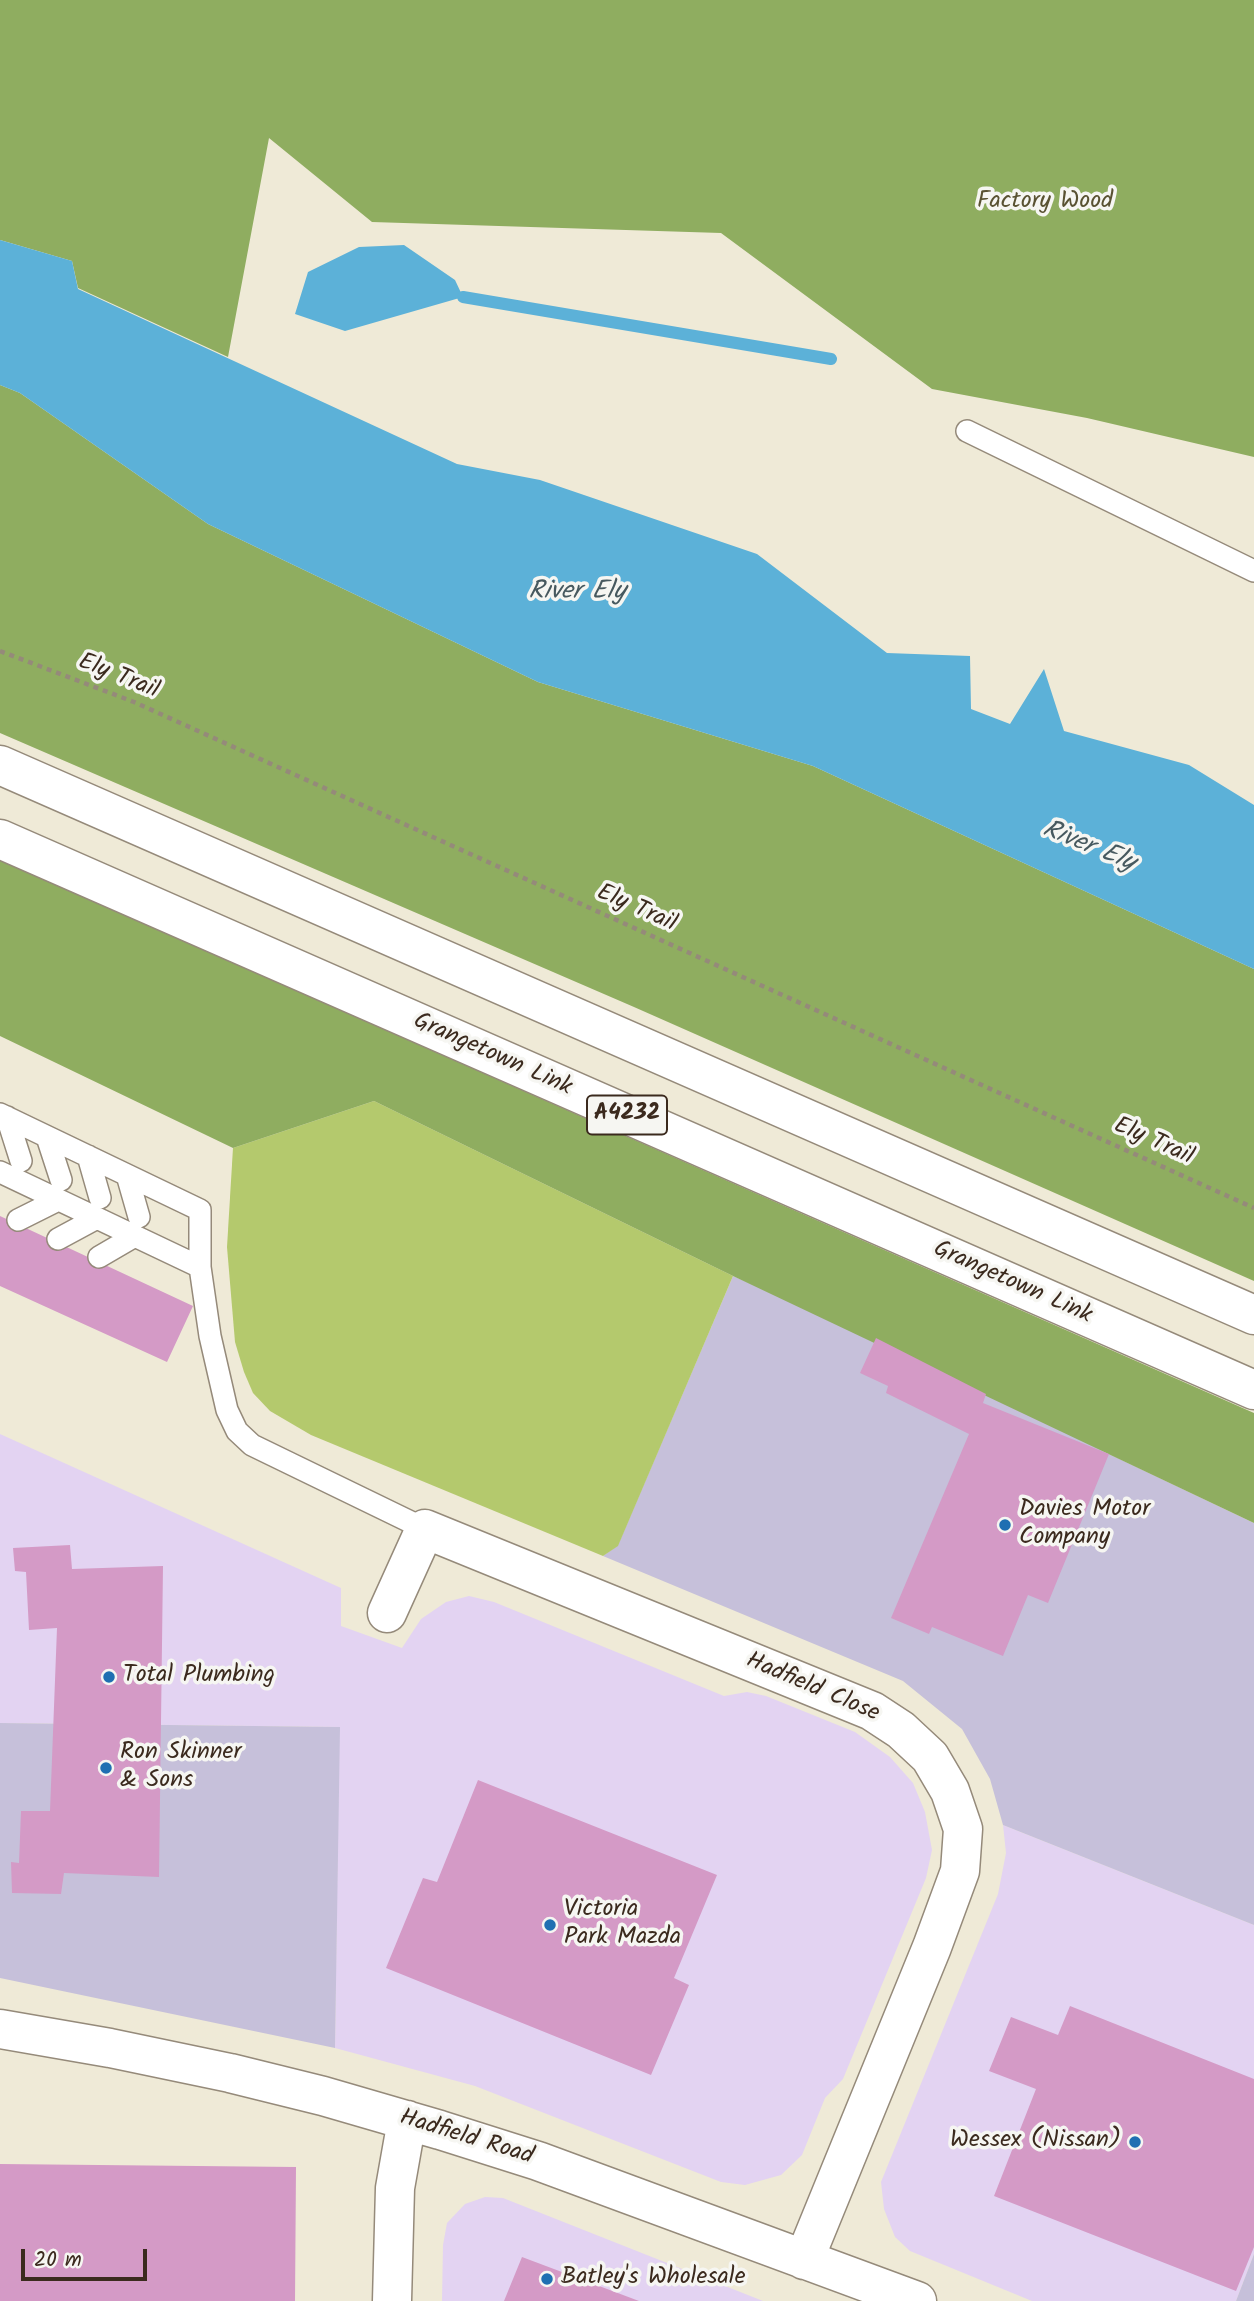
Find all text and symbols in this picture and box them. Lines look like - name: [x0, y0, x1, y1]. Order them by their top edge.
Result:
- park label: Factory Wood: [977, 189, 1113, 217]
- water label: River Ely: [529, 578, 625, 610]
- street label: Ely Trail: [73, 649, 163, 707]
- water label: River Ely: [1037, 815, 1139, 881]
- street label: Ely Trail: [592, 880, 680, 940]
- street label: Grangetown Link: [408, 1008, 576, 1104]
- road number: A4232: [587, 1096, 667, 1134]
- street label: Ely Trail: [1109, 1113, 1197, 1173]
- street label: Grangetown Link: [928, 1236, 1096, 1332]
- place label: Davies Motor Company: [1019, 1497, 1150, 1553]
- marker: Davies Motor Company: [997, 1517, 1013, 1533]
- street label: Hadfield Close: [741, 1648, 883, 1730]
- place label: Total Plumbing: [123, 1663, 275, 1691]
- marker: Total Plumbing: [101, 1669, 117, 1685]
- place label: Ron Skinner & Sons: [120, 1740, 241, 1796]
- marker: Ron Skinner & Sons: [98, 1760, 114, 1776]
- place label: Victoria Park Mazda: [564, 1897, 681, 1953]
- marker: Victoria Park Mazda: [542, 1917, 558, 1933]
- street label: Hadfield Road: [396, 2105, 536, 2173]
- place label: Wessex (Nissan): [950, 2128, 1121, 2156]
- marker: Wessex (Nissan): [1127, 2134, 1143, 2150]
- scale bar: [24, 2234, 150, 2278]
- text: 20 m: [34, 2244, 82, 2277]
- place label: Batley's Wholesale: [561, 2265, 745, 2293]
- marker: Batley's Wholesale: [539, 2271, 555, 2287]

